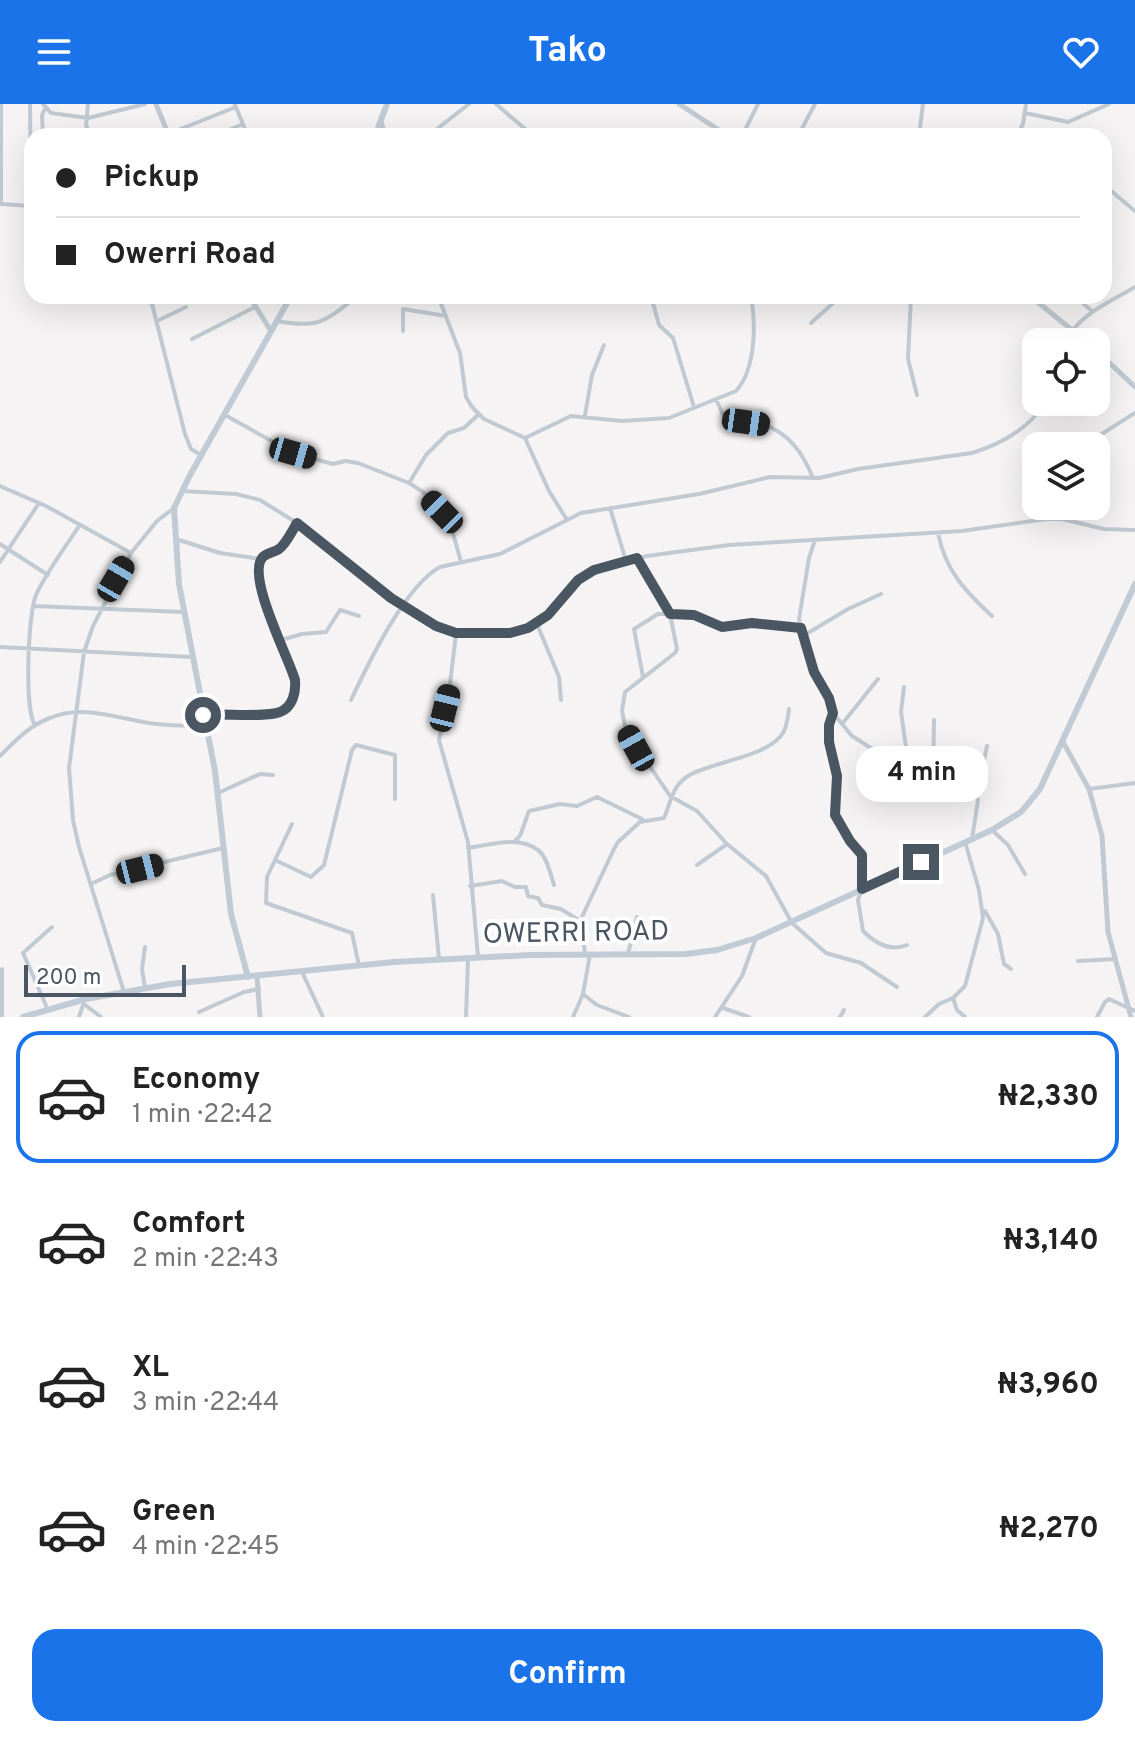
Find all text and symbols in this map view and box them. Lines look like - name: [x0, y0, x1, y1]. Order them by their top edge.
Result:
- text: Tako: [528, 29, 607, 75]
- icon: menu: [32, 30, 76, 74]
- icon: heart: [1059, 30, 1103, 74]
- text: Pickup: [104, 160, 199, 197]
- text: Owerri Road: [104, 237, 276, 274]
- map controls: [1022, 328, 1110, 520]
- button: locate: [1022, 328, 1110, 416]
- car: [721, 407, 771, 437]
- button: layers: [1022, 432, 1110, 520]
- car: [267, 435, 319, 471]
- car: [417, 486, 467, 538]
- car: [94, 552, 138, 606]
- car: [428, 682, 462, 734]
- route start: [185, 697, 221, 733]
- car: [614, 721, 658, 775]
- callout: 4 min: [855, 746, 987, 802]
- text: 4 min: [888, 757, 956, 790]
- route end: [903, 844, 939, 880]
- car: [114, 852, 166, 886]
- street label: OWERRI ROAD: [482, 914, 670, 954]
- scale bar: [24, 961, 186, 997]
- text: 200 m: [36, 965, 101, 992]
- icon: car: [36, 1061, 108, 1133]
- text: Economy: [132, 1062, 260, 1099]
- text: ₦2,330: [998, 1079, 1099, 1116]
- text: 1 min · 22:42: [132, 1099, 273, 1132]
- icon: car: [36, 1205, 108, 1277]
- text: Comfort: [132, 1206, 245, 1243]
- text: ₦3,140: [1003, 1223, 1099, 1260]
- text: 2 min · 22:43: [132, 1243, 279, 1276]
- icon: car: [36, 1349, 108, 1421]
- text: XL: [132, 1350, 169, 1387]
- text: ₦3,960: [998, 1367, 1099, 1404]
- text: 3 min · 22:44: [132, 1387, 279, 1420]
- icon: car: [36, 1493, 108, 1565]
- text: Green: [132, 1494, 216, 1531]
- text: ₦2,270: [999, 1511, 1099, 1548]
- text: 4 min · 22:45: [132, 1531, 280, 1564]
- button: Confirm: [32, 1629, 1103, 1721]

